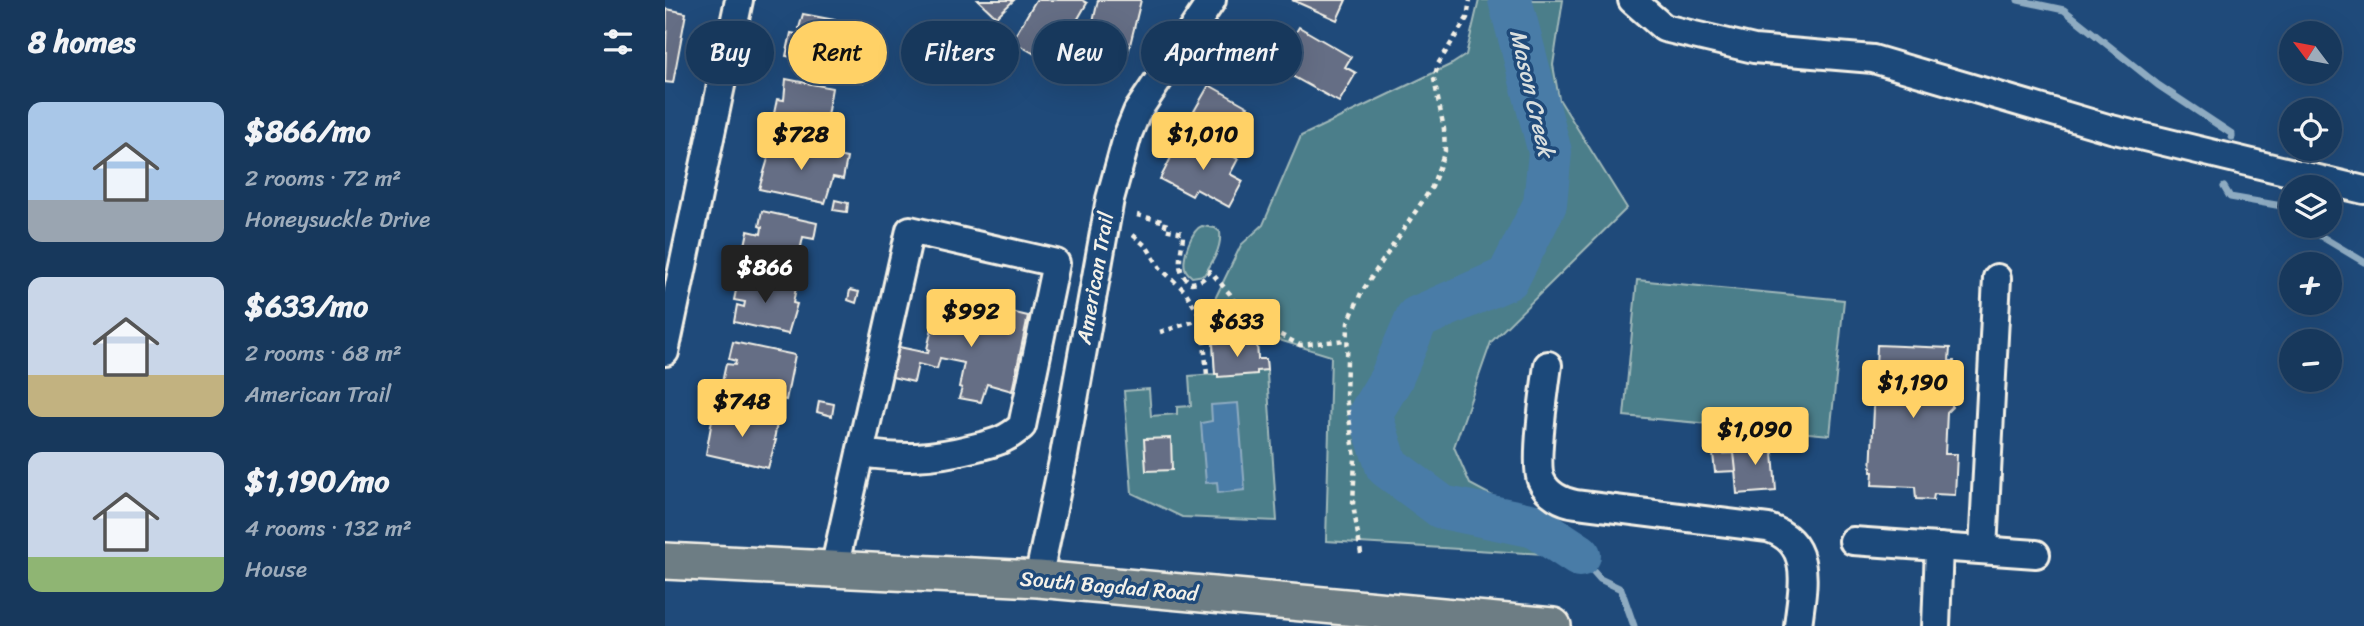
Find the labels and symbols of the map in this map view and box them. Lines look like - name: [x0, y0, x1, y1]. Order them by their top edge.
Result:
- north arrow: [2279, 21, 2341, 84]
- water label: Mason Creek: [1497, 25, 1567, 164]
- pin: $728: [760, 113, 842, 172]
- pin: $1,010: [1146, 113, 1260, 172]
- street label: American Trail: [1065, 208, 1125, 348]
- pin: $866: [724, 246, 806, 305]
- pin: $992: [930, 290, 1012, 349]
- pin: $633: [1196, 300, 1278, 359]
- pin: $1,190: [1856, 360, 1970, 420]
- pin: $748: [701, 380, 783, 439]
- pin: $1,090: [1698, 407, 1812, 467]
- street label: South Bagdad Road: [1018, 559, 1201, 613]

